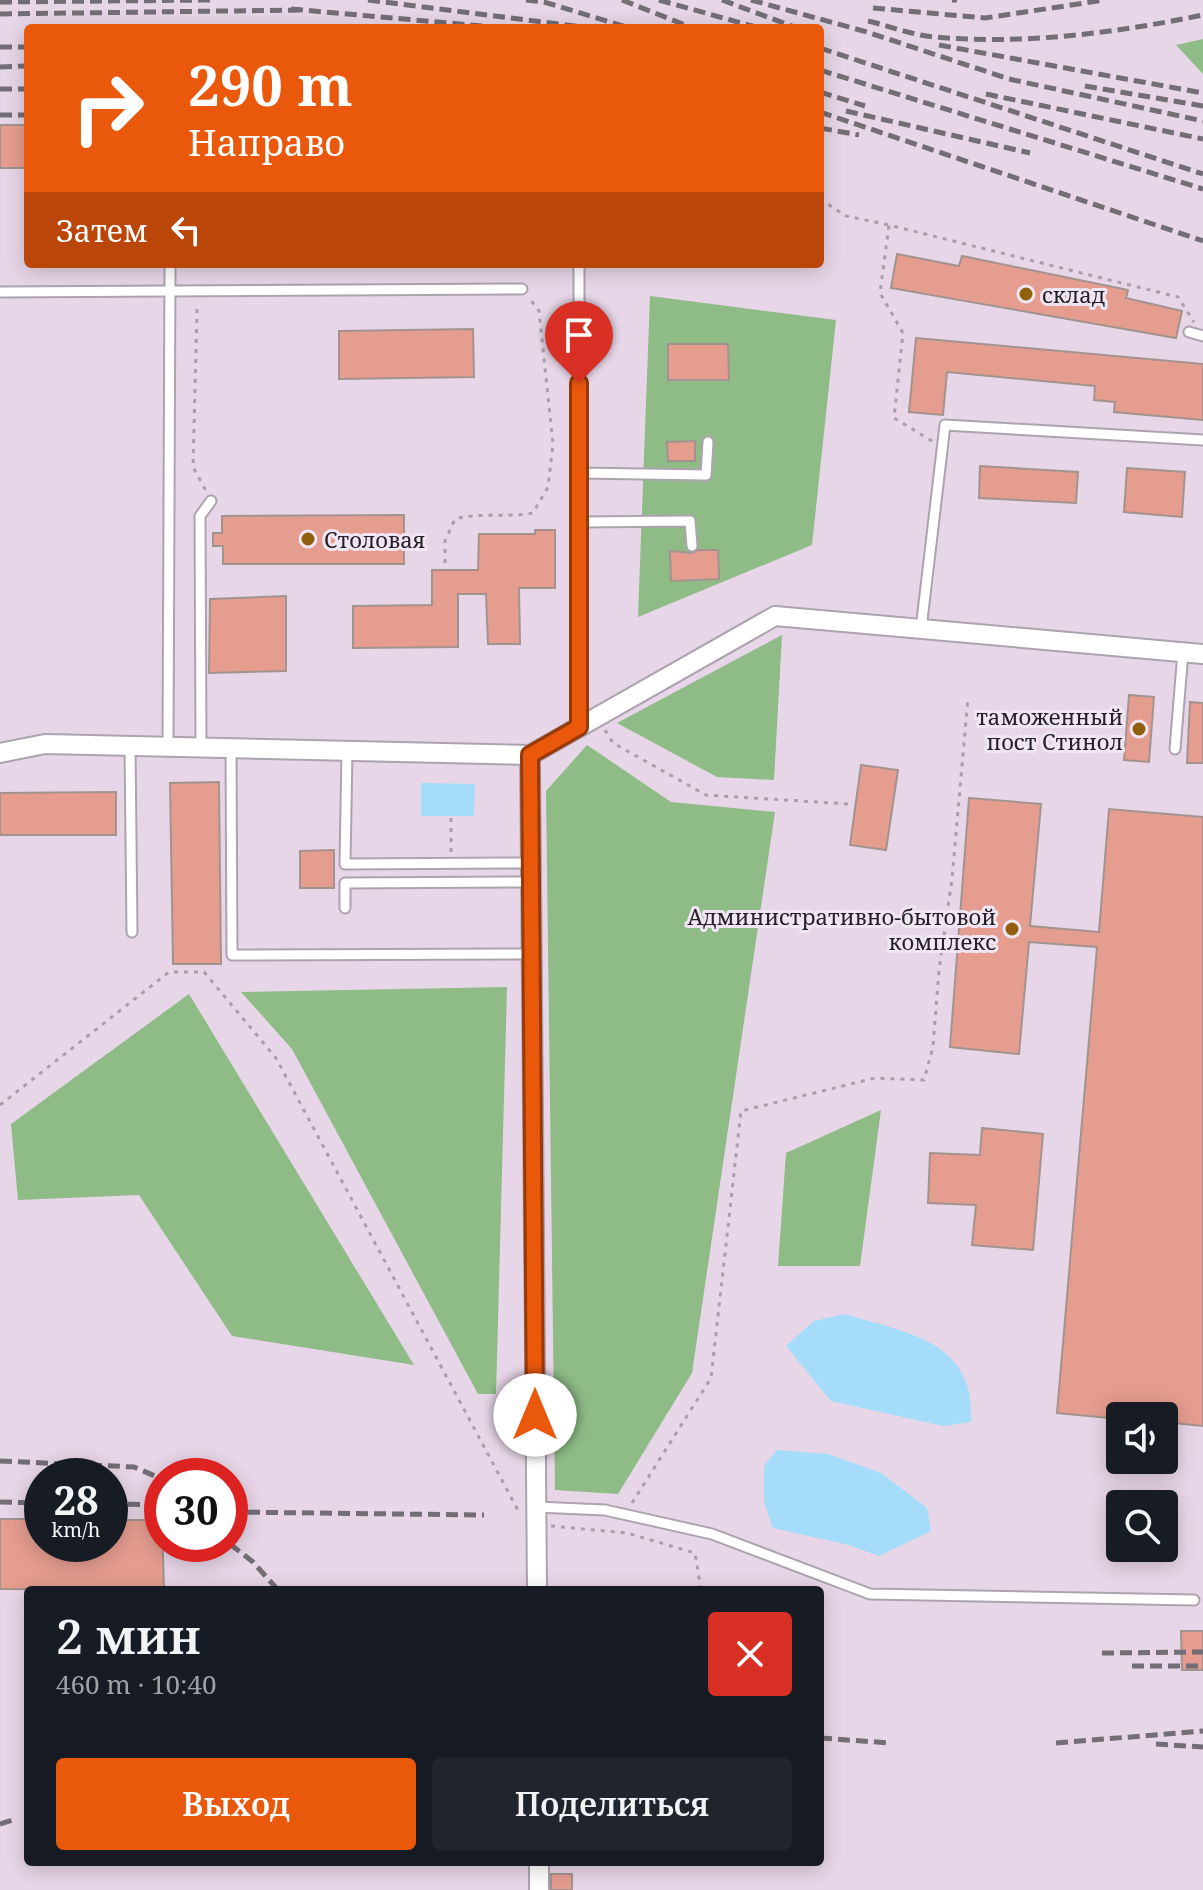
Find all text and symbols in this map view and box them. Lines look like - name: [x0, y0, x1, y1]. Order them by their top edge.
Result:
- text: 290 m: [188, 46, 353, 122]
- icon: right: [56, 56, 160, 160]
- text: Направо: [188, 118, 345, 167]
- icon: left: [164, 208, 208, 252]
- text: Затем: [56, 210, 148, 251]
- place label: склад: [1042, 279, 1105, 309]
- marker: склад: [1017, 285, 1035, 303]
- pin: [545, 301, 613, 383]
- icon: arrive: [557, 313, 601, 357]
- place label: Столовая: [324, 524, 425, 554]
- marker: Столовая: [299, 530, 317, 548]
- place label: таможенный пост Стинол: [976, 701, 1123, 756]
- marker: таможенный пост Стинол: [1130, 720, 1148, 738]
- place label: Административно-бытовой комплекс: [687, 901, 996, 956]
- marker: Административно-бытовой комплекс: [1003, 920, 1021, 938]
- position arrow: [493, 1373, 577, 1457]
- map controls: [1106, 1402, 1178, 1562]
- button: sound: [1106, 1402, 1178, 1474]
- speed limit sign: 30: [144, 1458, 248, 1562]
- text: 28: [53, 1472, 99, 1527]
- button: search: [1106, 1490, 1178, 1562]
- text: km/h: [51, 1516, 101, 1543]
- text: 2 мин: [56, 1603, 201, 1668]
- button: close: [708, 1612, 792, 1696]
- text: 460 m · 10:40: [56, 1666, 217, 1702]
- button: Выход: [56, 1758, 416, 1850]
- button: Поделиться: [432, 1758, 792, 1850]

